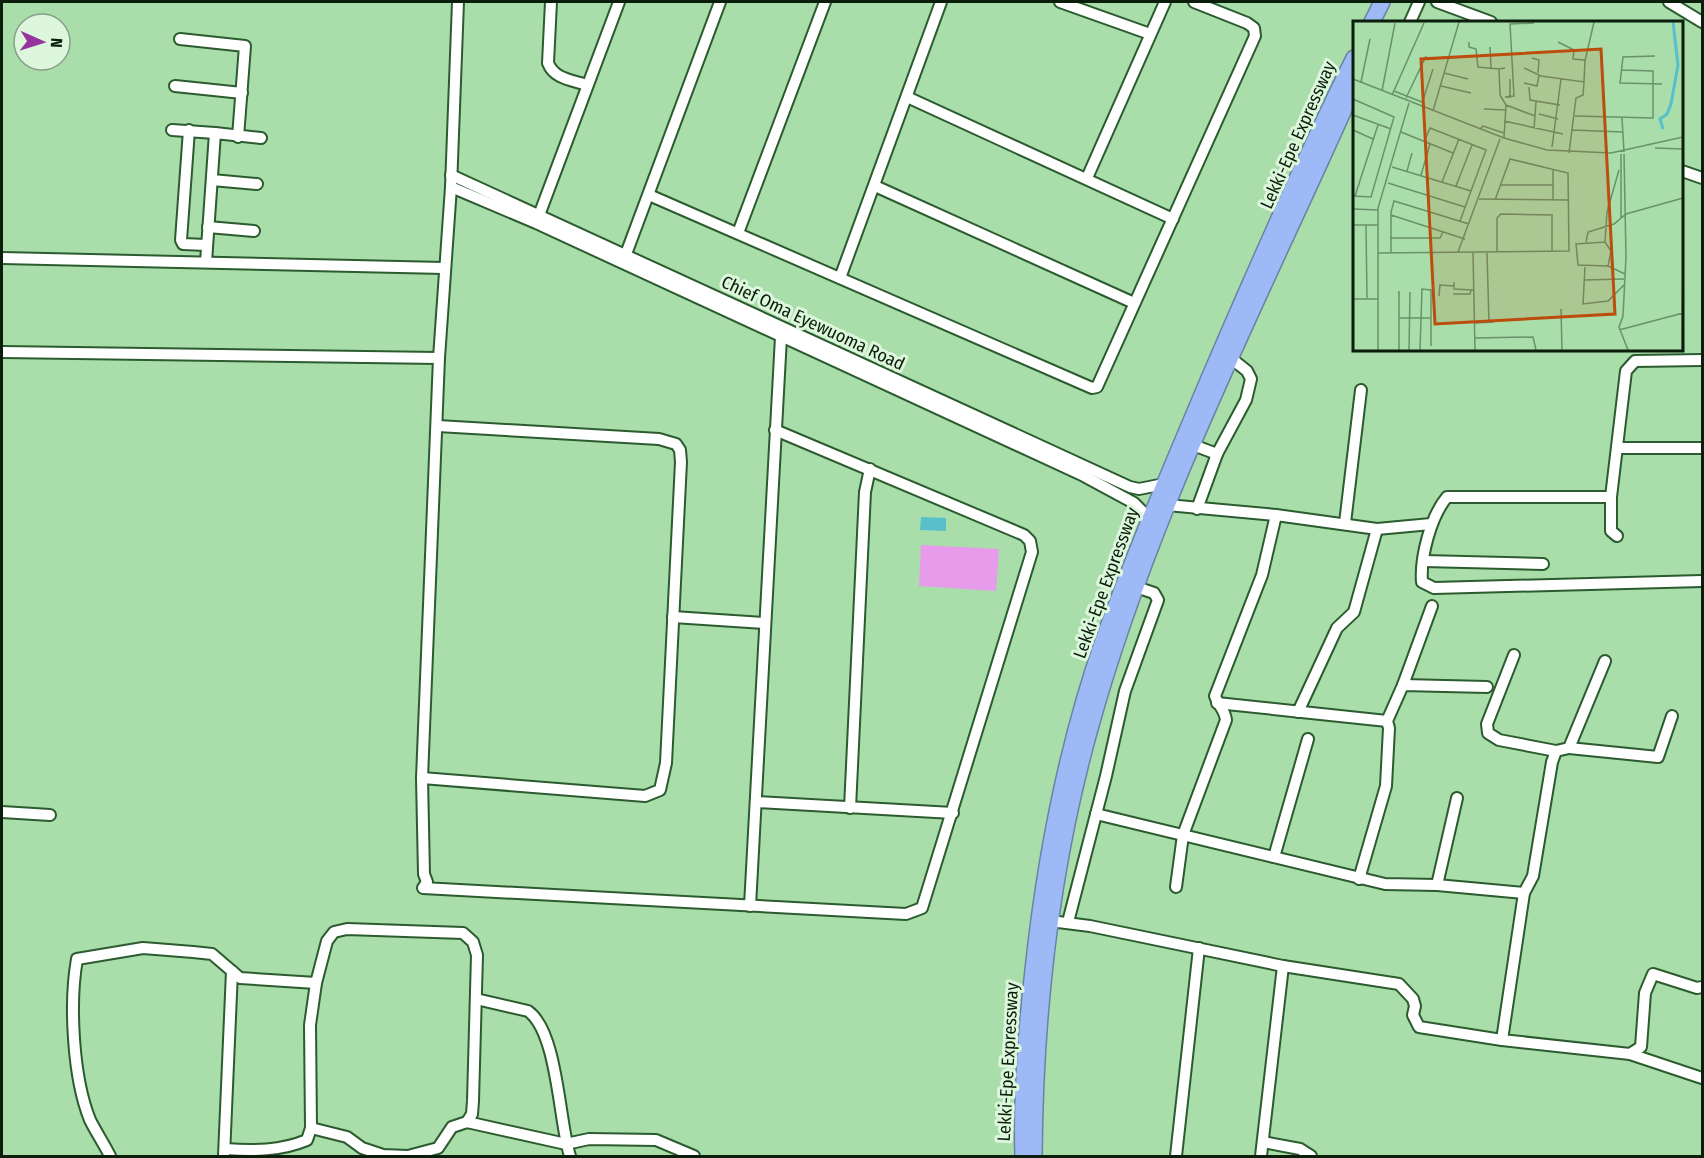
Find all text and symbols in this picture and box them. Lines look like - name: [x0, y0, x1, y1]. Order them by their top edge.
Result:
- north arrow: [12, 12, 72, 72]
- inset map: [1353, 21, 1683, 351]
- text: N: [47, 37, 66, 48]
- street label: Lekki-Epe Expressway: [1256, 58, 1340, 212]
- street label: Chief Oma Eyewuoma Road: [718, 271, 908, 375]
- street label: Lekki-Epe Expressway: [1068, 504, 1144, 662]
- street label: Lekki-Epe Expressway: [993, 982, 1023, 1142]

